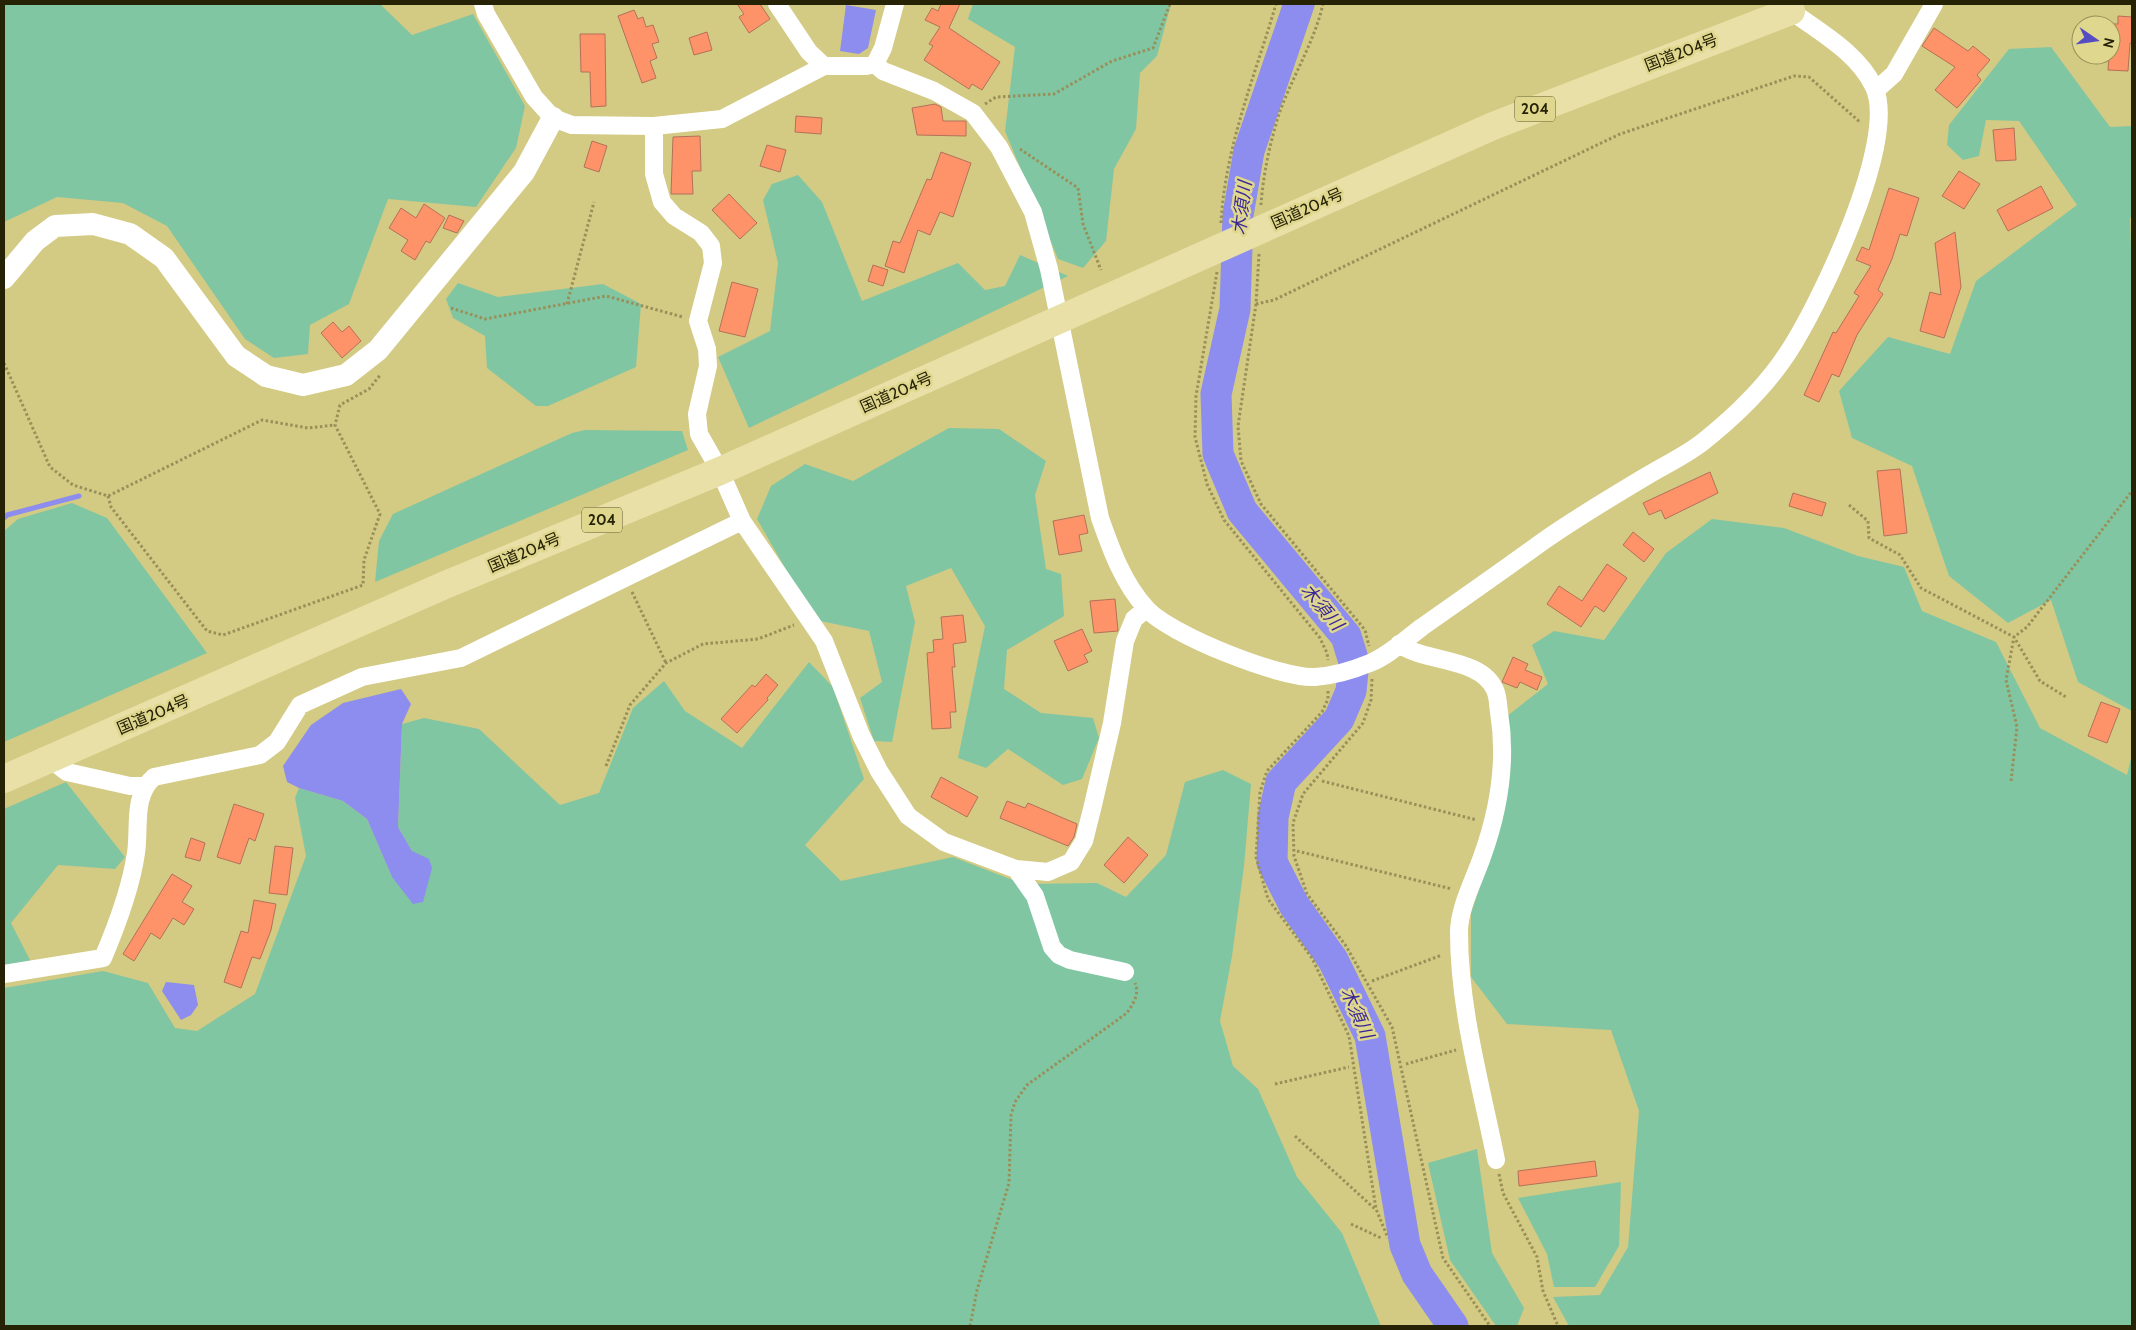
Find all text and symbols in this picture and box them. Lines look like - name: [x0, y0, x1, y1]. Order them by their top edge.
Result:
- north arrow: [2071, 15, 2121, 65]
- street label: 国道204号: [1642, 30, 1720, 75]
- text: N: [2099, 36, 2119, 50]
- road number: 204: [1515, 96, 1555, 122]
- water label: 木須川: [1228, 178, 1256, 236]
- street label: 国道204号: [1268, 184, 1346, 233]
- street label: 国道204号: [857, 368, 935, 417]
- road number: 204: [582, 508, 622, 532]
- street label: 国道204号: [485, 529, 563, 576]
- water label: 木須川: [1296, 579, 1349, 636]
- street label: 国道204号: [114, 691, 192, 738]
- water label: 木須川: [1336, 984, 1379, 1044]

